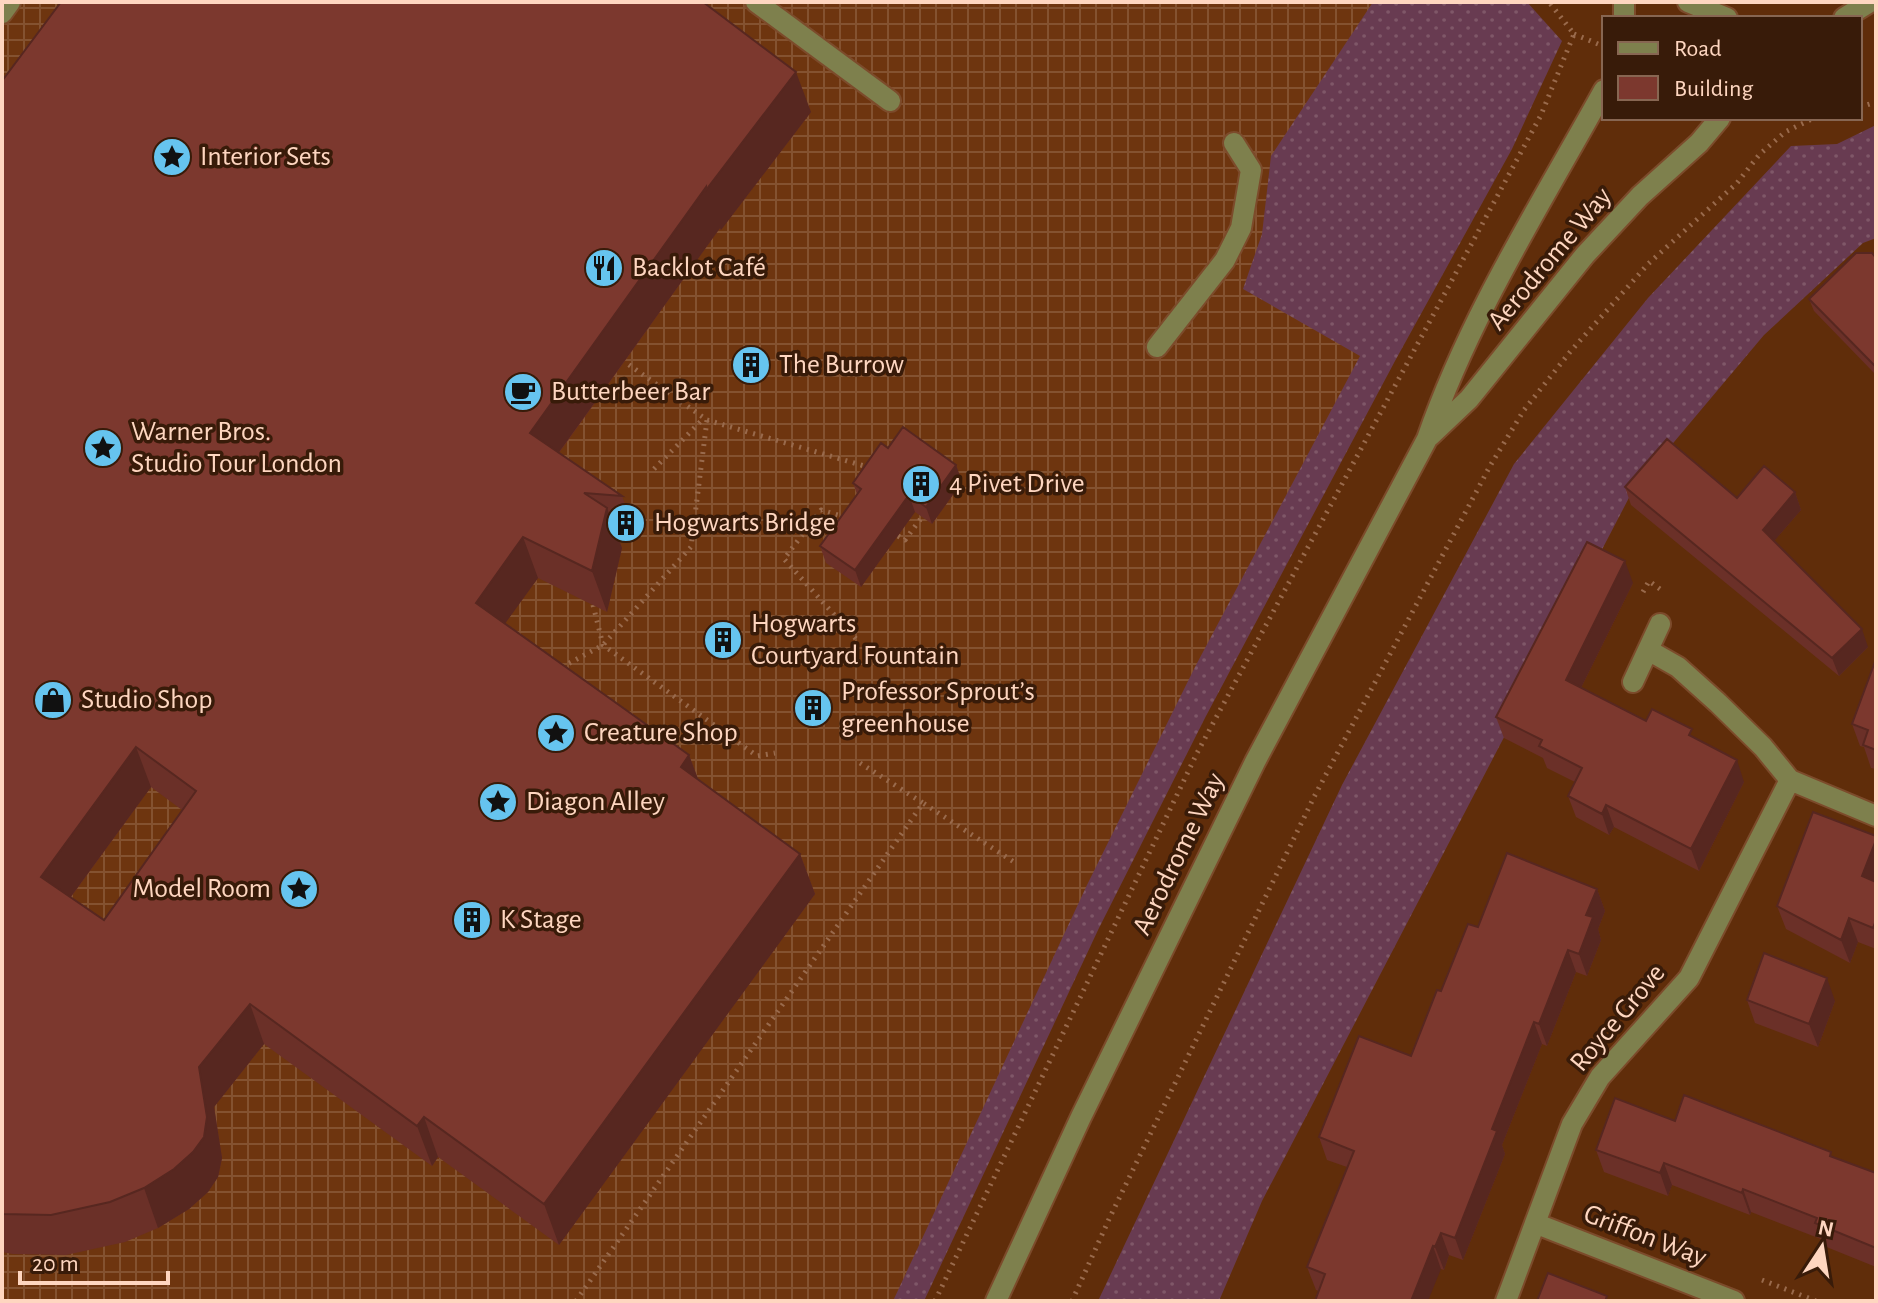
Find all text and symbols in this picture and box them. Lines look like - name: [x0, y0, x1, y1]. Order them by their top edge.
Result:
- legend: [1602, 16, 1862, 120]
- text: Road: [1674, 37, 1722, 61]
- text: Building: [1674, 77, 1753, 101]
- place icon: Interior Sets: [151, 136, 193, 178]
- place label: Interior Sets: [200, 143, 331, 171]
- street label: Aerodrome Way: [1483, 182, 1617, 336]
- restaurant icon: Backlot Café: [583, 247, 625, 289]
- place label: Backlot Café: [632, 254, 766, 282]
- building icon: The Burrow: [730, 344, 772, 386]
- place label: The Burrow: [779, 351, 904, 379]
- cafe icon: Butterbeer Bar: [502, 371, 544, 413]
- place label: Butterbeer Bar: [551, 378, 710, 406]
- place label: Warner Bros. Studio Tour London: [131, 418, 342, 478]
- place icon: Warner Bros. Studio Tour London: [82, 427, 124, 469]
- building icon: 4 Pivet Drive: [900, 463, 942, 505]
- place label: 4 Pivet Drive: [949, 470, 1085, 498]
- building icon: Hogwarts Bridge: [605, 502, 647, 544]
- place label: Hogwarts Bridge: [654, 509, 836, 537]
- place label: Hogwarts Courtyard Fountain: [751, 610, 959, 670]
- building icon: Hogwarts Courtyard Fountain: [702, 619, 744, 661]
- place label: Professor Sprout’s greenhouse: [841, 678, 1035, 738]
- shop icon: Studio Shop: [32, 679, 74, 721]
- place label: Studio Shop: [81, 686, 213, 714]
- building icon: Professor Sprout’s greenhouse: [792, 687, 834, 729]
- place icon: Creature Shop: [535, 712, 577, 754]
- place label: Creature Shop: [584, 719, 738, 747]
- street label: Aerodrome Way: [1128, 769, 1230, 939]
- place icon: Diagon Alley: [477, 781, 519, 823]
- place label: Diagon Alley: [526, 788, 665, 816]
- place icon: Model Room: [278, 868, 320, 910]
- place label: Model Room: [133, 875, 271, 903]
- building icon: K Stage: [451, 899, 493, 941]
- place label: K Stage: [500, 906, 582, 934]
- street label: Royce Grove: [1565, 959, 1671, 1077]
- street label: Griffon Way: [1580, 1200, 1710, 1272]
- north arrow: [1782, 1207, 1862, 1287]
- text: N: [1816, 1216, 1836, 1241]
- scale bar: [20, 1235, 168, 1285]
- text: 20 m: [32, 1252, 79, 1276]

